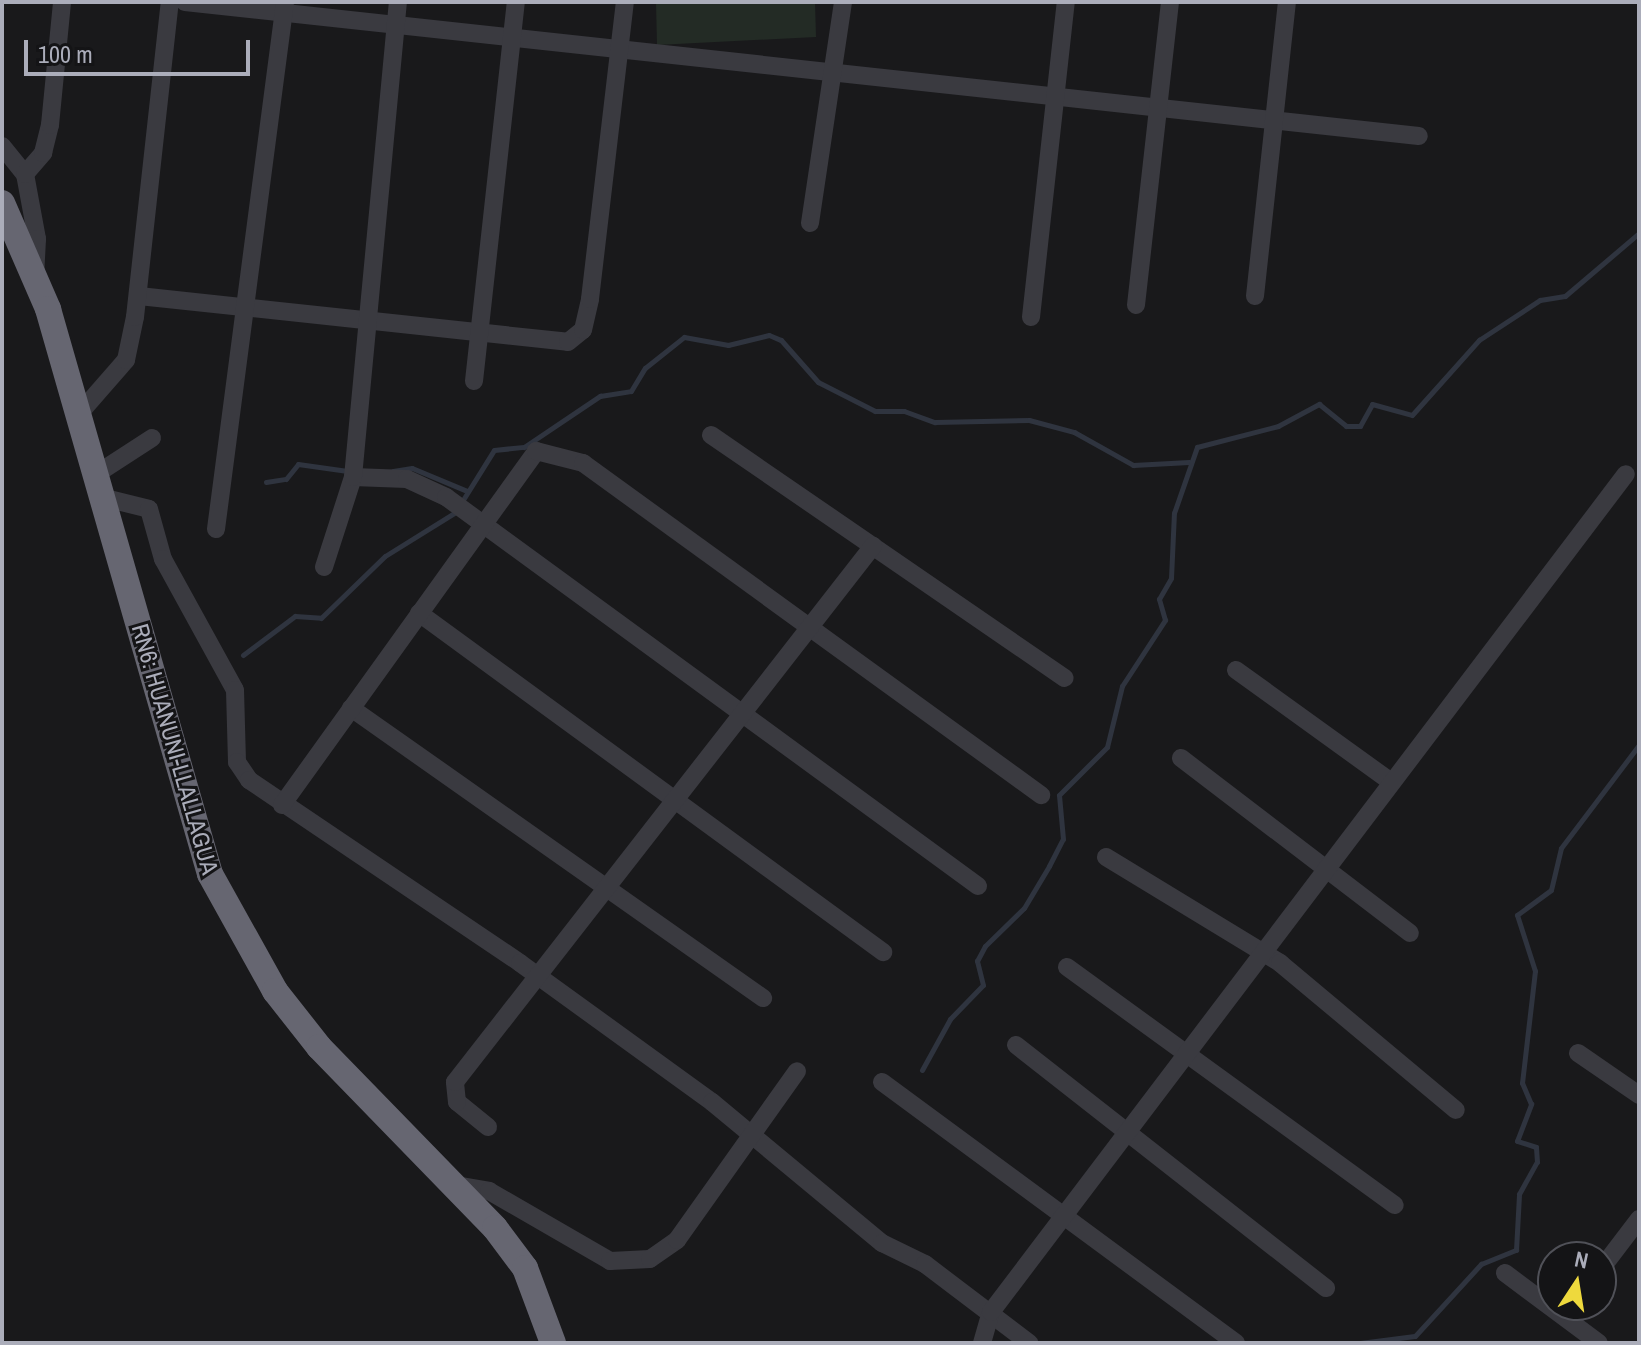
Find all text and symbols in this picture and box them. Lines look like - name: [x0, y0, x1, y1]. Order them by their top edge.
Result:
- scale bar: [28, 24, 254, 74]
- text: 100 m: [38, 38, 93, 70]
- street label: RN6: HUANUNI-LLALLAGUA: [125, 620, 225, 878]
- north arrow: [1537, 1241, 1617, 1321]
- text: N: [1572, 1243, 1591, 1276]

